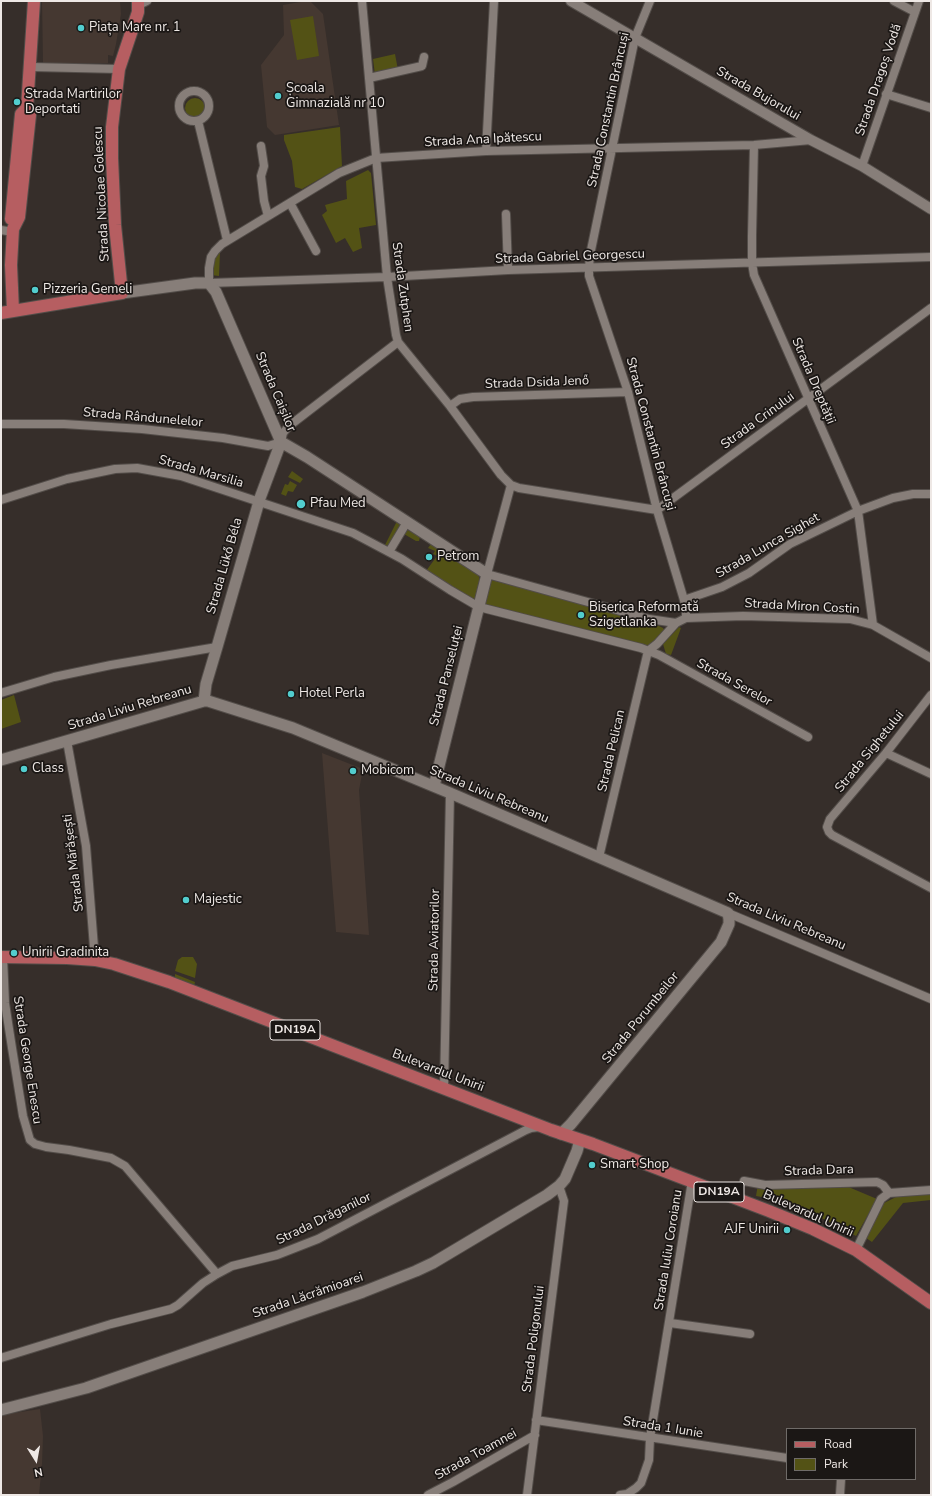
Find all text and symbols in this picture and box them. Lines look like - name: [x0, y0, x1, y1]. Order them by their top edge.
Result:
- place label: Piața Mare nr. 1: [89, 20, 181, 36]
- street label: Strada Dragoș Vodă: [853, 22, 905, 138]
- marker: Piața Mare nr. 1: [76, 23, 86, 33]
- street label: Strada Constantin Brâncuși: [585, 31, 633, 189]
- street label: Strada Bujorului: [713, 64, 803, 124]
- place label: Școala Gimnazială nr 10: [286, 81, 385, 112]
- place label: Strada Martirilor Deportati: [25, 87, 121, 118]
- marker: Școala Gimnazială nr 10: [273, 91, 283, 101]
- marker: Strada Martirilor Deportati: [12, 97, 22, 107]
- street label: Strada Nicolae Golescu: [91, 126, 113, 262]
- street label: Strada Ana Ipătescu: [424, 129, 542, 151]
- street label: Strada Zutphen: [388, 241, 416, 333]
- street label: Strada Gabriel Georgescu: [495, 247, 645, 267]
- place label: Pizzeria Gemeli: [43, 282, 132, 298]
- marker: Pizzeria Gemeli: [30, 285, 40, 295]
- street label: Strada Dreptății: [788, 335, 838, 427]
- street label: Strada Caișilor: [251, 350, 299, 434]
- street label: Strada Constantin Brâncuși: [622, 356, 678, 512]
- street label: Strada Dsida Jenő: [485, 373, 589, 393]
- street label: Strada Crinului: [718, 389, 798, 453]
- street label: Strada Rândunelelor: [82, 405, 204, 431]
- street label: Strada Marsilia: [157, 452, 245, 492]
- place label: Pfau Med: [310, 496, 366, 512]
- marker: Pfau Med: [295, 498, 307, 510]
- street label: Strada Lunca Sighet: [713, 510, 823, 582]
- street label: Strada Lükő Béla: [204, 516, 246, 616]
- place label: Petrom: [437, 549, 479, 565]
- marker: Petrom: [424, 552, 434, 562]
- street label: Strada Miron Costin: [744, 596, 860, 618]
- place label: Biserica Reformată Szigetlanka: [589, 600, 699, 631]
- marker: Biserica Reformată Szigetlanka: [576, 610, 586, 620]
- street label: Strada Panseluței: [427, 624, 467, 728]
- street label: Strada Serelor: [694, 656, 774, 710]
- street label: Strada Liviu Rebreanu: [66, 682, 194, 734]
- place label: Hotel Perla: [299, 686, 365, 702]
- marker: Hotel Perla: [286, 689, 296, 699]
- street label: Strada Pelican: [595, 708, 629, 794]
- street label: Strada Sighetului: [832, 708, 908, 796]
- place label: Class: [32, 761, 64, 777]
- place label: Mobicom: [361, 763, 414, 779]
- street label: Strada Liviu Rebreanu: [427, 763, 551, 827]
- marker: Class: [19, 764, 29, 774]
- marker: Mobicom: [348, 766, 358, 776]
- street label: Strada Mărășești: [60, 813, 88, 913]
- street label: Strada Aviatorilor: [426, 889, 444, 991]
- street label: Strada Liviu Rebreanu: [724, 890, 848, 954]
- place label: Majestic: [194, 892, 242, 908]
- marker: Majestic: [181, 895, 191, 905]
- place label: Unirii Gradinita: [22, 945, 109, 961]
- marker: Unirii Gradinita: [9, 948, 19, 958]
- street label: Strada Porumbeilor: [599, 969, 683, 1067]
- street label: Strada George Enescu: [9, 995, 45, 1125]
- road number: DN19A: [270, 1020, 320, 1040]
- street label: Bulevardul Unirii: [390, 1046, 486, 1096]
- place label: Smart Shop: [600, 1157, 669, 1173]
- marker: Smart Shop: [587, 1160, 597, 1170]
- street label: Strada Dara: [784, 1162, 854, 1180]
- road number: DN19A: [694, 1182, 744, 1202]
- street label: Bulevardul Unirii: [760, 1187, 856, 1241]
- street label: Strada Drăganilor: [274, 1189, 374, 1249]
- street label: Strada Iuliu Coroianu: [652, 1189, 686, 1311]
- place label: AJF Unirii: [724, 1222, 779, 1238]
- marker: AJF Unirii: [782, 1225, 792, 1235]
- street label: Strada Lăcrămioarei: [251, 1270, 365, 1322]
- street label: Strada Poligonului: [520, 1285, 548, 1393]
- street label: Strada 1 Iunie: [622, 1414, 704, 1442]
- street label: Strada Toamnei: [432, 1426, 520, 1484]
- legend: [786, 1428, 916, 1480]
- text: Road: [824, 1436, 852, 1452]
- north arrow: [16, 1440, 56, 1480]
- text: Park: [824, 1456, 848, 1472]
- text: N: [33, 1464, 44, 1480]

